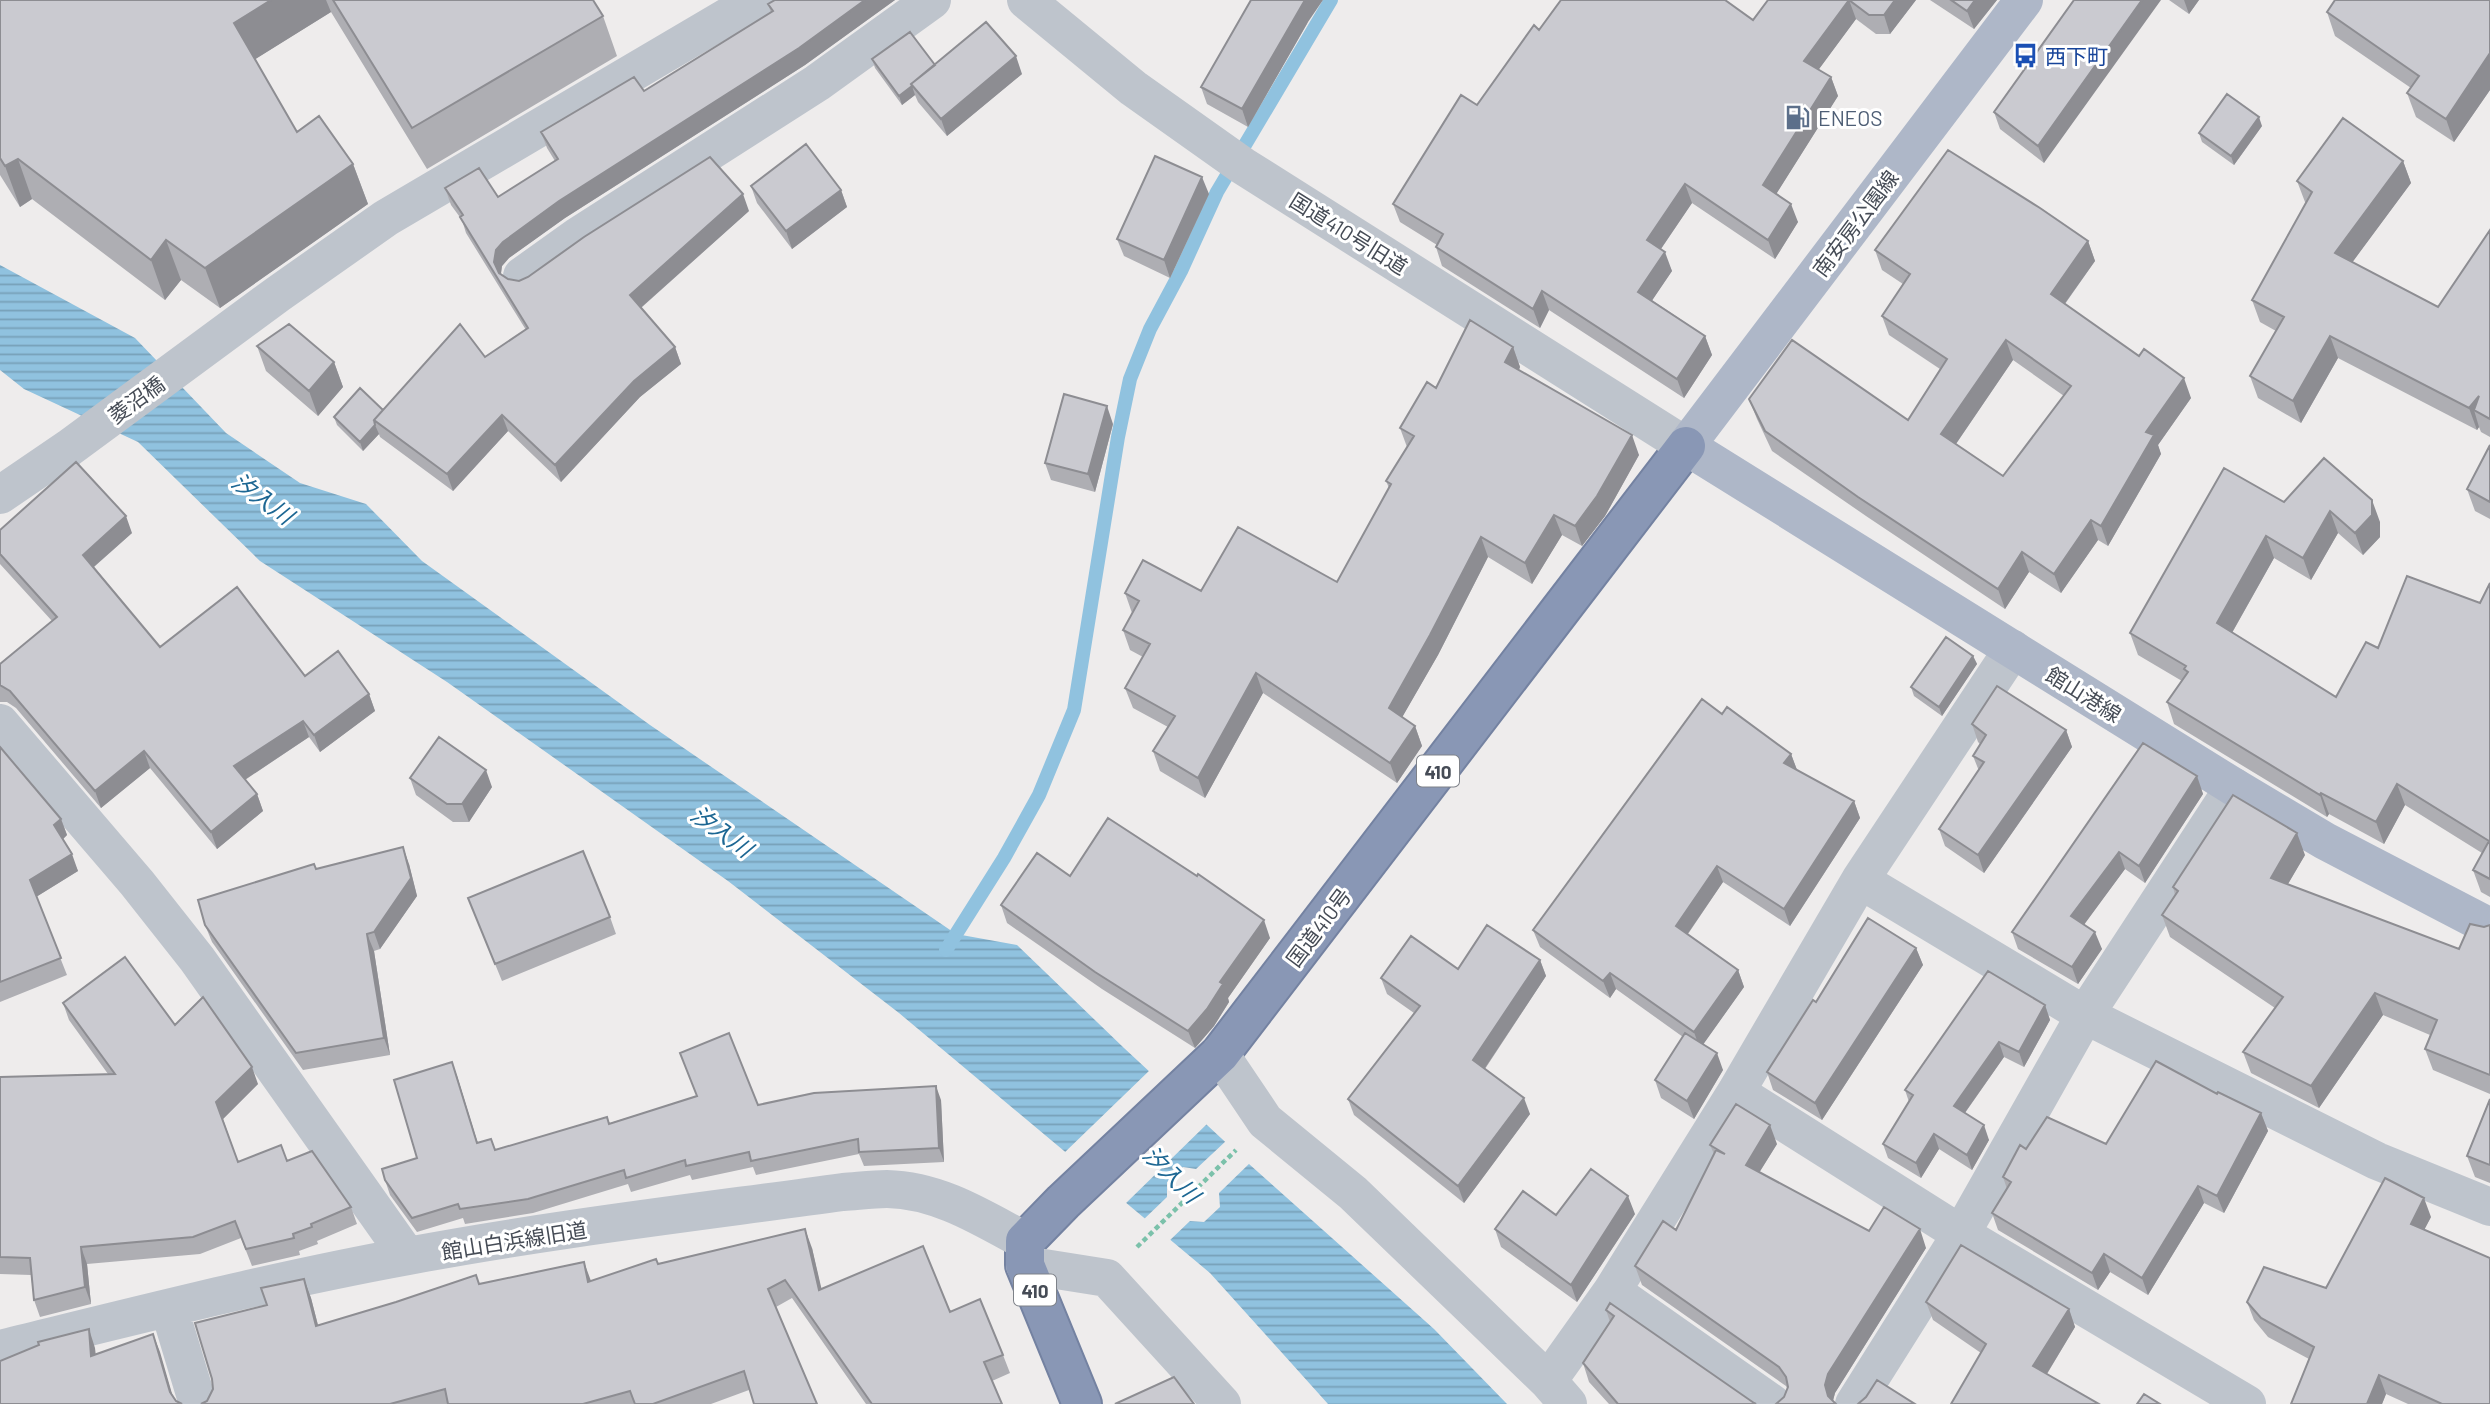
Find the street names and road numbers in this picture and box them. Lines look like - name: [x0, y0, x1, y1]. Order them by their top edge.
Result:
- street label: 南安房公園線: [1807, 165, 1903, 281]
- street label: 国道410号旧道: [1286, 187, 1412, 279]
- street label: 菱沼橋: [103, 370, 169, 428]
- street label: 館山港線: [2042, 661, 2126, 727]
- road number: 410: [1417, 756, 1459, 786]
- street label: 国道410号: [1280, 883, 1356, 971]
- street label: 館山白浜線旧道: [439, 1216, 589, 1264]
- road number: 410: [1014, 1274, 1056, 1306]

